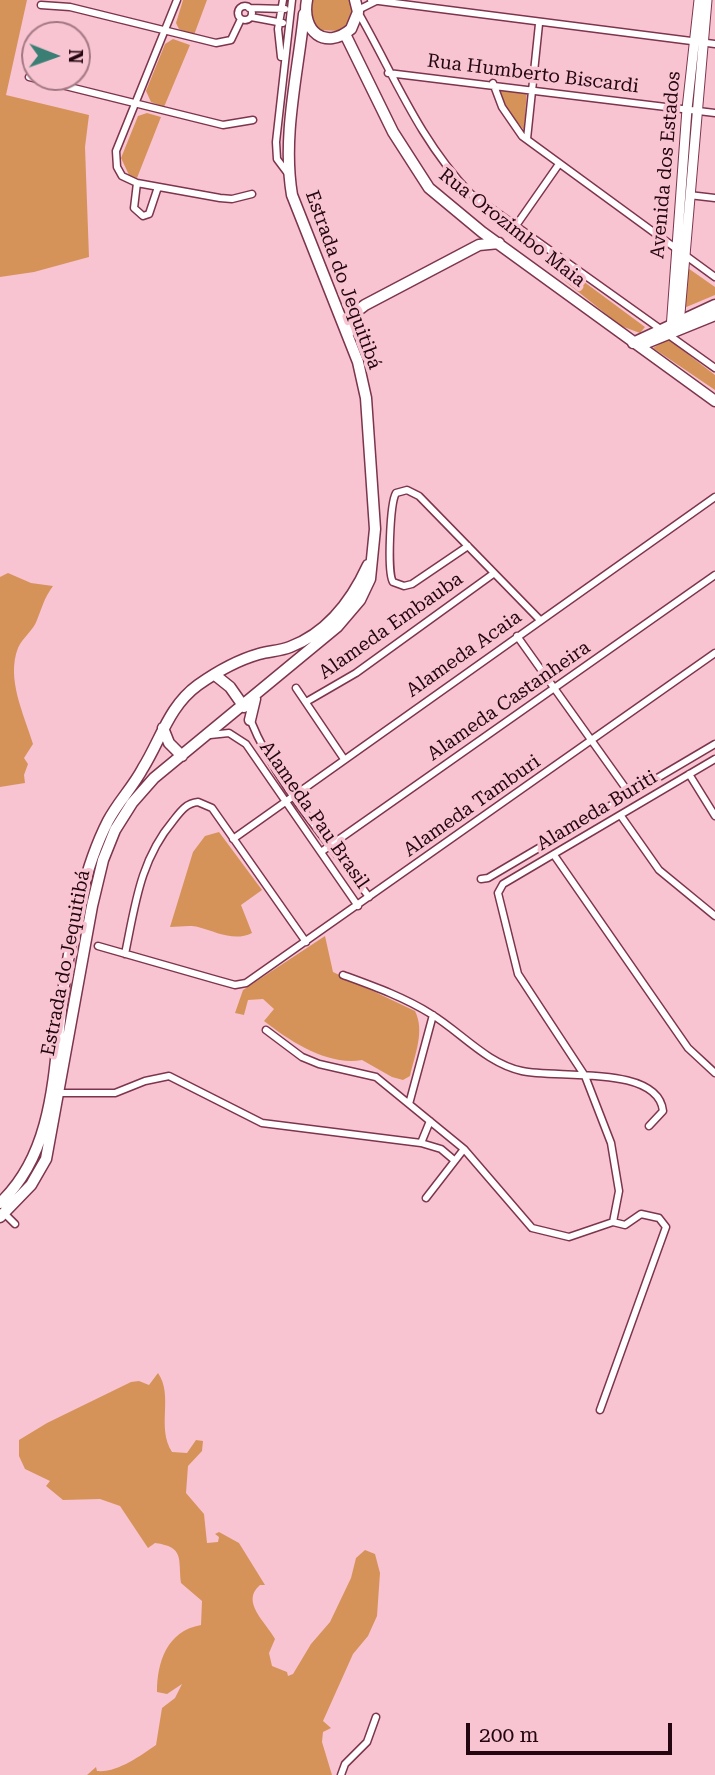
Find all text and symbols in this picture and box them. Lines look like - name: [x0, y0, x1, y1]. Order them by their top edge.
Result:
- north arrow: [21, 21, 91, 91]
- text: N: [64, 49, 87, 64]
- street label: Rua Humberto Biscardi: [426, 50, 640, 98]
- street label: Avenida dos Estados: [646, 70, 686, 260]
- street label: Rua Orozimbo Maia: [434, 164, 590, 292]
- street label: Estrada do Jequitibá: [300, 187, 386, 373]
- street label: Alameda Embauba: [315, 568, 467, 684]
- street label: Alameda Acaia: [402, 606, 526, 702]
- street label: Alameda Castanheira: [423, 636, 595, 766]
- street label: Alameda Pau Brasil: [254, 737, 374, 893]
- street label: Alameda Tamburi: [399, 750, 545, 862]
- street label: Alameda Buriti: [533, 766, 661, 856]
- street label: Estrada do Jequitibá: [37, 868, 95, 1058]
- scale bar: [470, 1708, 676, 1752]
- text: 200 m: [479, 1723, 539, 1747]

